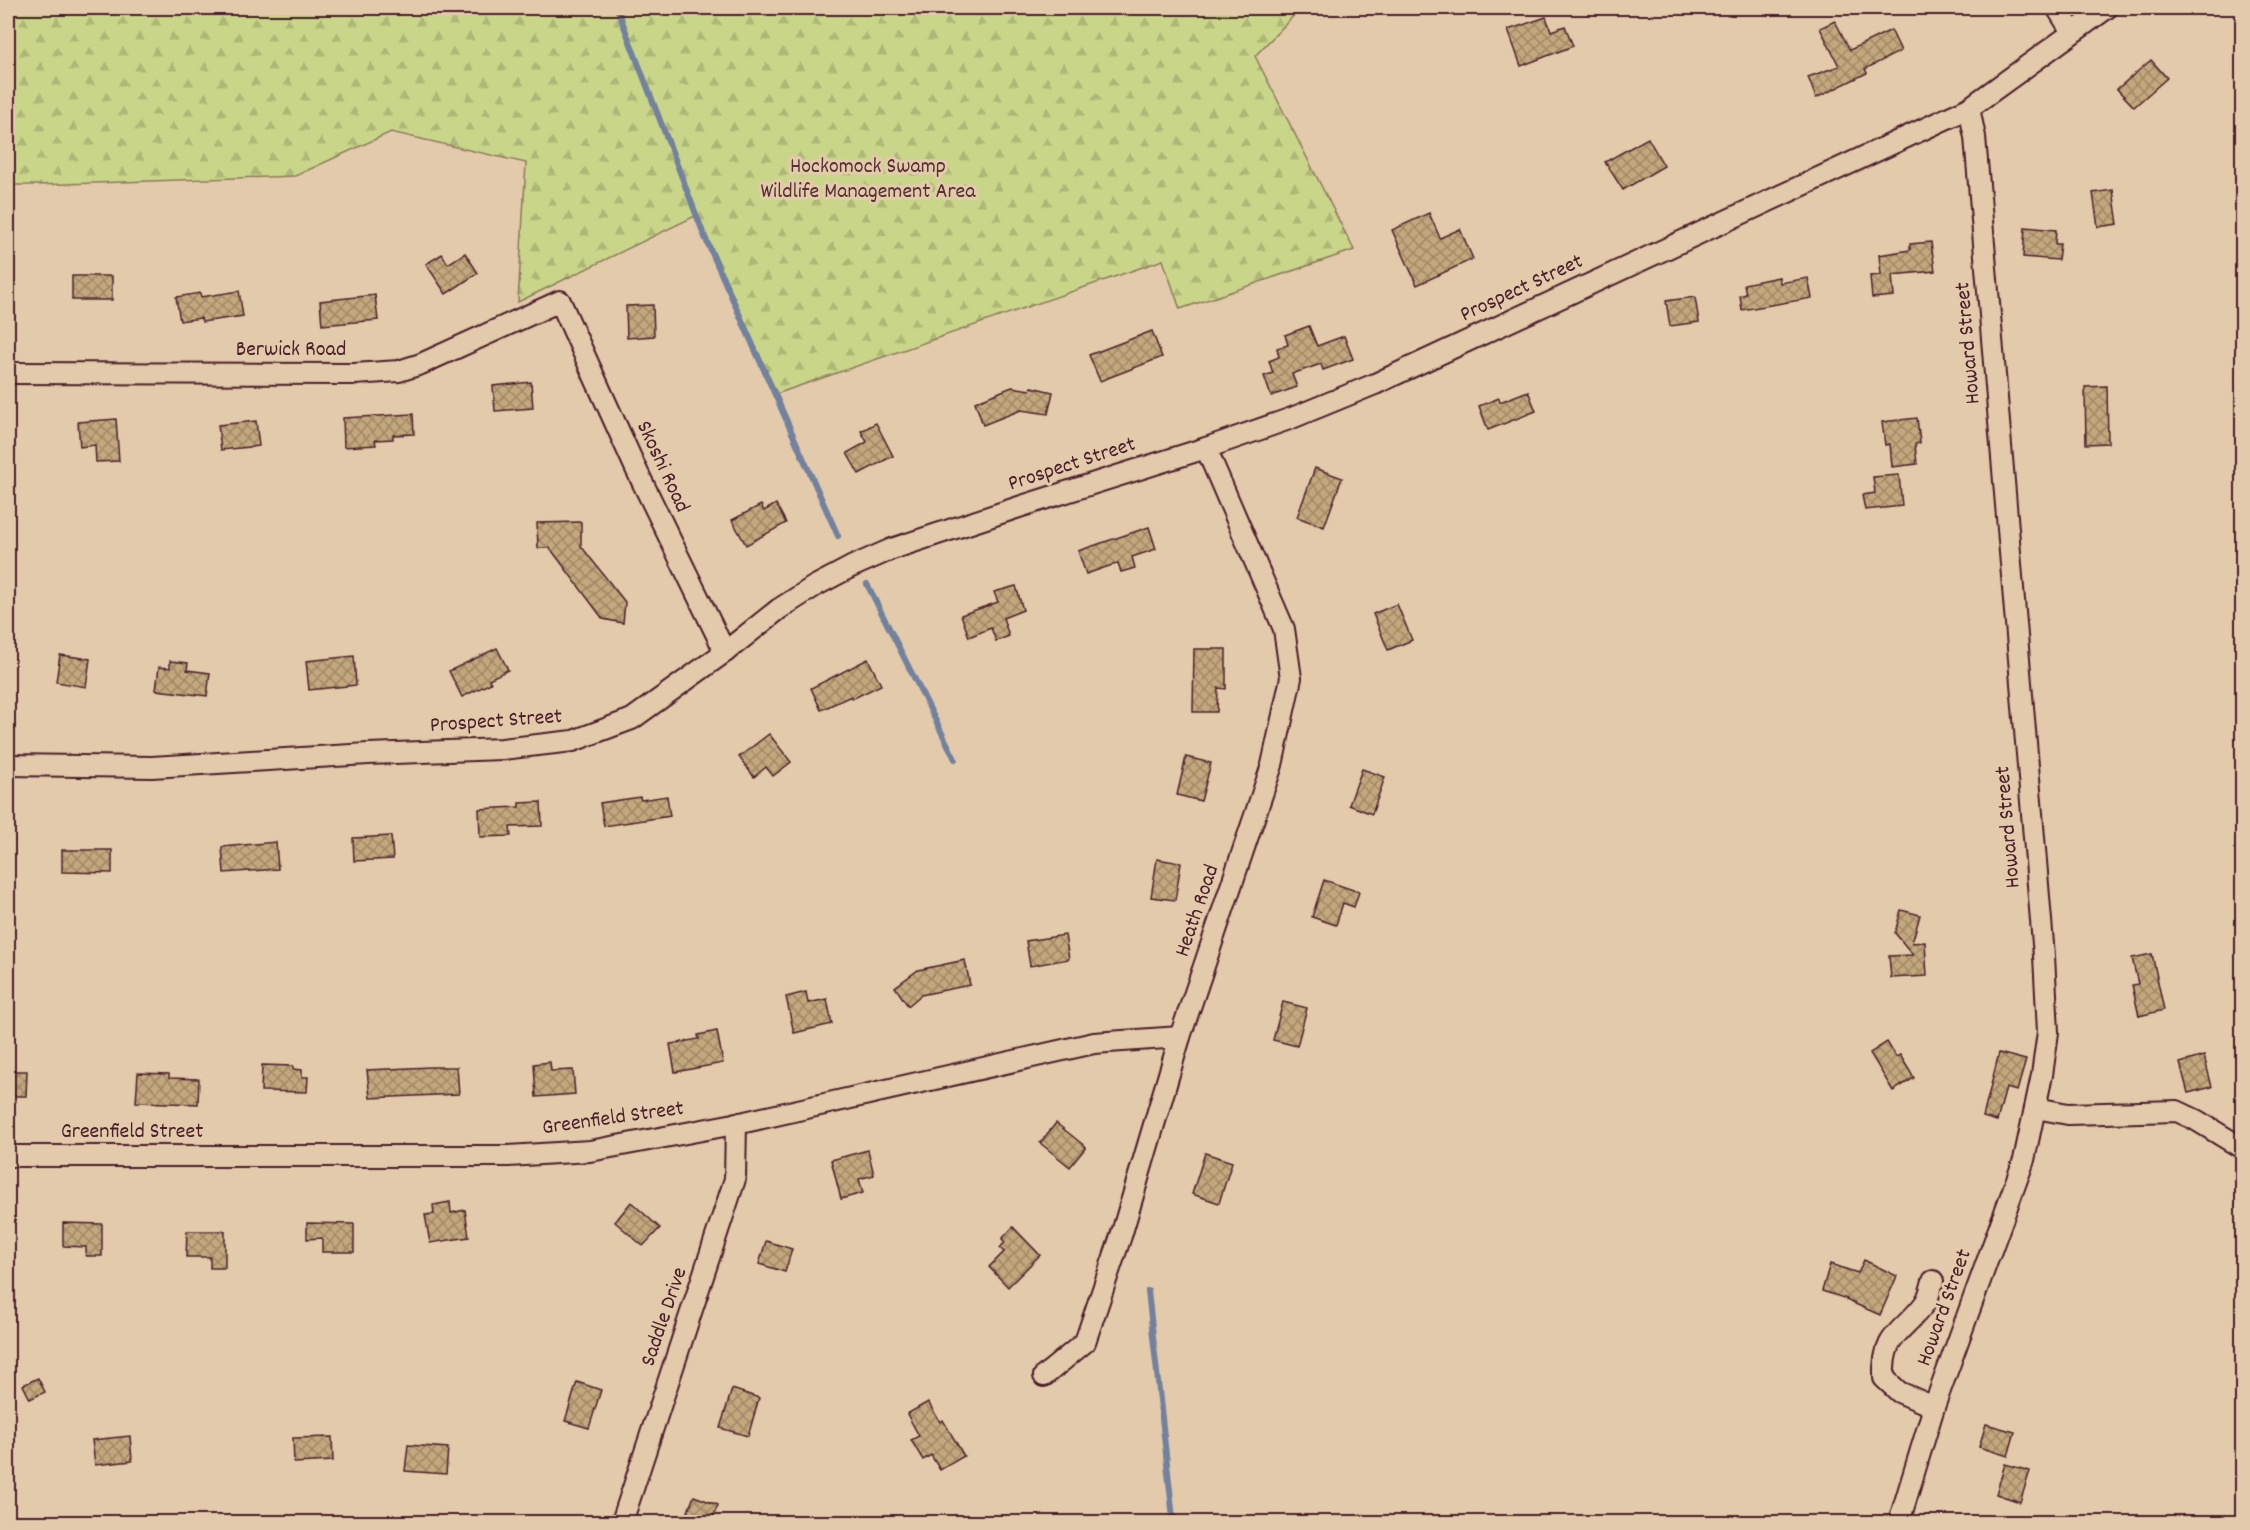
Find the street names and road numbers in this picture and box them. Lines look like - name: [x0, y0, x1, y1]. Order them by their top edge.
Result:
- street label: Prospect Street: [1455, 247, 1589, 331]
- street label: Howard Street: [1948, 281, 1990, 405]
- street label: Berwick Road: [236, 335, 346, 366]
- street label: Skoshi Road: [627, 416, 697, 518]
- street label: Prospect Street: [1004, 430, 1140, 500]
- street label: Prospect Street: [429, 702, 563, 742]
- street label: Howard Street: [1988, 765, 2030, 889]
- street label: Heath Road: [1168, 861, 1228, 961]
- street label: Greenfield Street: [540, 1094, 686, 1144]
- street label: Greenfield Street: [61, 1117, 203, 1148]
- street label: Howard Street: [1909, 1245, 1981, 1371]
- street label: Saddle Drive: [634, 1263, 696, 1371]

